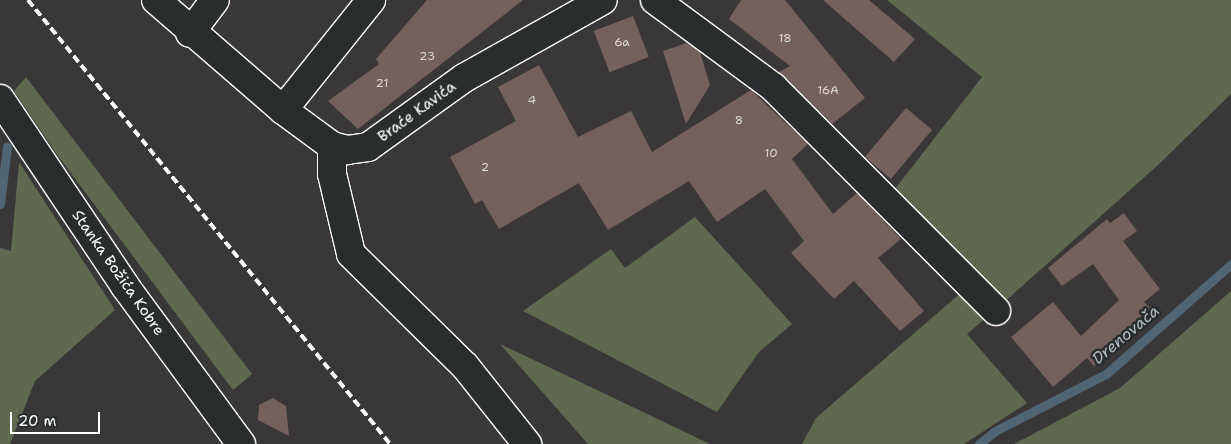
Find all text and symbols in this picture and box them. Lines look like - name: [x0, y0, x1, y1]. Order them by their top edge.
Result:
- house number: 18: [778, 32, 792, 46]
- house number: 6a: [614, 36, 630, 50]
- house number: 23: [419, 50, 435, 64]
- house number: 21: [376, 77, 388, 91]
- street label: Braće Kavića: [375, 78, 459, 146]
- house number: 16A: [817, 84, 839, 98]
- house number: 4: [528, 94, 536, 108]
- house number: 8: [735, 114, 743, 128]
- house number: 10: [764, 147, 778, 161]
- house number: 2: [481, 161, 489, 175]
- street label: Stanka Božića Kobre: [68, 207, 168, 339]
- water label: Drenovača: [1089, 301, 1163, 369]
- scale bar: [12, 402, 102, 434]
- text: 20 m: [18, 411, 57, 431]

